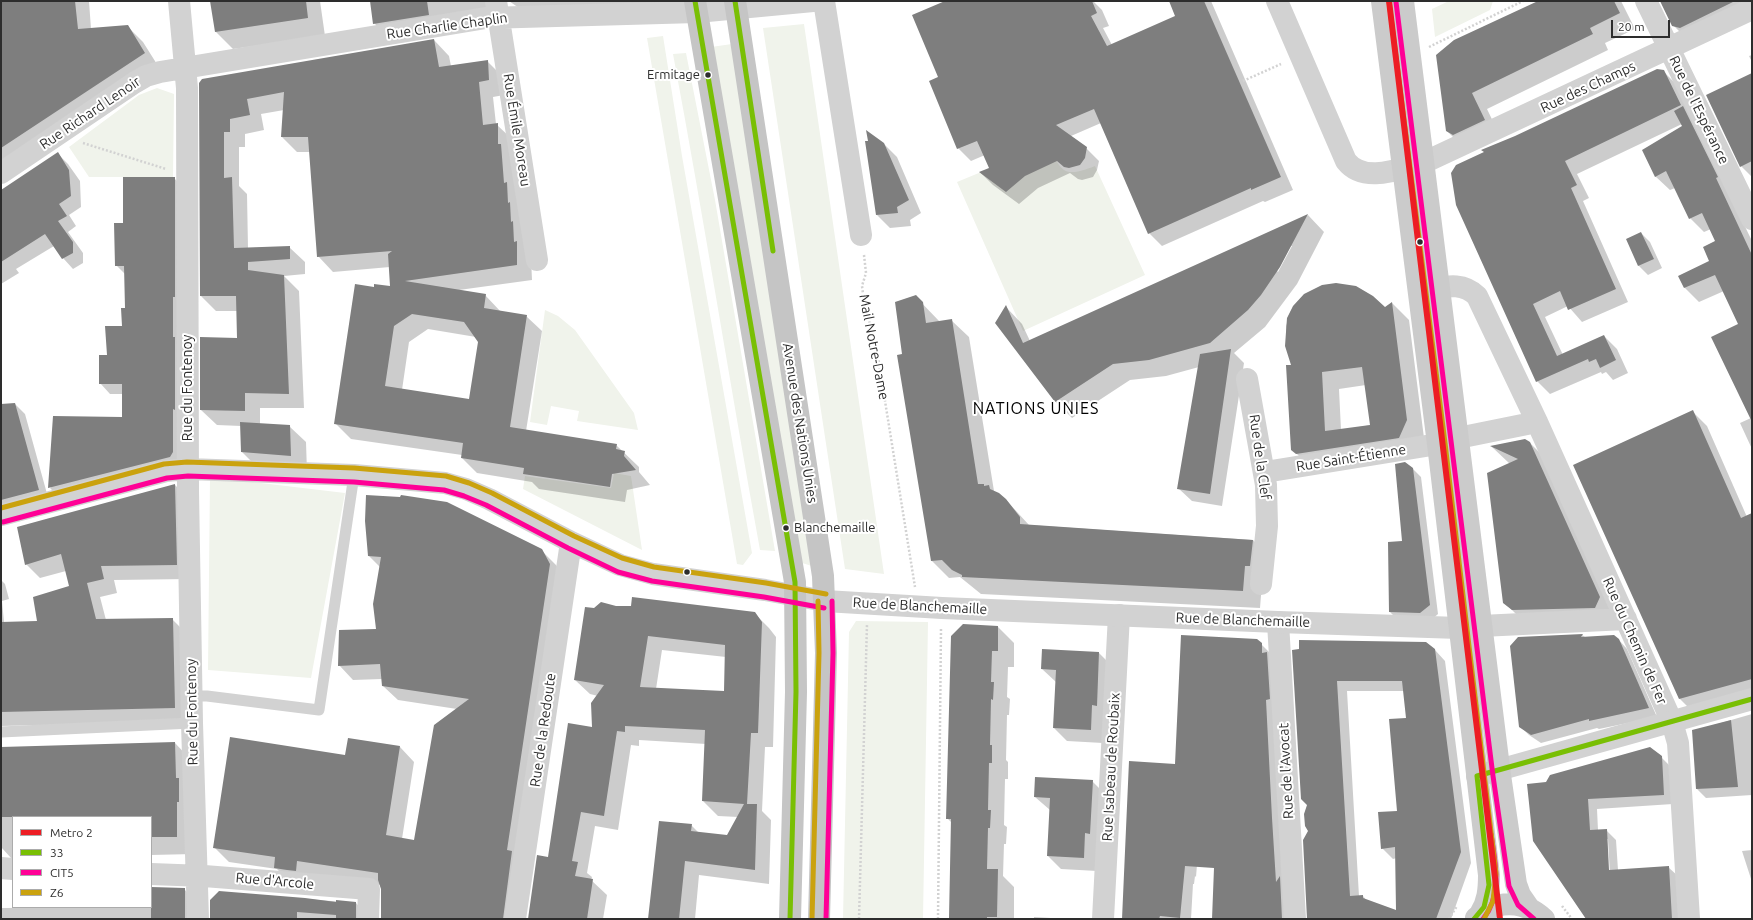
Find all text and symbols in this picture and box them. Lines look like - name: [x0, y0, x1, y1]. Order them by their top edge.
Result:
- street label: Rue Charlie Chaplin: [386, 9, 508, 43]
- scale bar: [1613, 12, 1672, 38]
- text: 20 m: [1618, 20, 1645, 33]
- street label: Rue de l'Espérance: [1666, 53, 1732, 167]
- street label: Rue des Champs: [1538, 58, 1638, 116]
- place label: Ermitage: [647, 67, 700, 83]
- marker: Ermitage: [703, 70, 713, 80]
- street label: Rue Émile Moreau: [500, 72, 534, 188]
- street label: Rue Richard Lenoir: [36, 73, 144, 153]
- unlabelled marker: [1415, 237, 1425, 247]
- street label: Mail Notre-Dame: [856, 293, 892, 401]
- street label: Rue du Fontenoy: [179, 335, 195, 441]
- street label: Avenue des Nations Unies: [779, 342, 821, 504]
- district label: NATIONS UNIES: [973, 399, 1099, 419]
- street label: Rue de la Clef: [1246, 413, 1274, 501]
- street label: Rue Saint-Étienne: [1295, 441, 1407, 475]
- place label: Blanchemaille: [794, 520, 875, 536]
- marker: Blanchemaille: [781, 523, 791, 533]
- unlabelled marker: [682, 567, 692, 577]
- street label: Rue du Chemin de Fer: [1599, 575, 1671, 707]
- street label: Rue de Blanchemaille: [852, 594, 988, 618]
- street label: Rue de Blanchemaille: [1175, 609, 1311, 631]
- street label: Rue du Fontenoy: [183, 659, 201, 765]
- street label: Rue de la Redoute: [527, 672, 559, 788]
- street label: Rue Isabeau de Roubaix: [1099, 692, 1123, 842]
- street label: Rue de l'Avocat: [1275, 723, 1297, 819]
- legend: [12, 816, 152, 908]
- text: Metro 2: [50, 826, 93, 839]
- text: 33: [50, 846, 64, 859]
- text: CIT5: [50, 866, 74, 879]
- street label: Rue d'Arcole: [235, 869, 315, 893]
- text: Z6: [50, 886, 64, 899]

